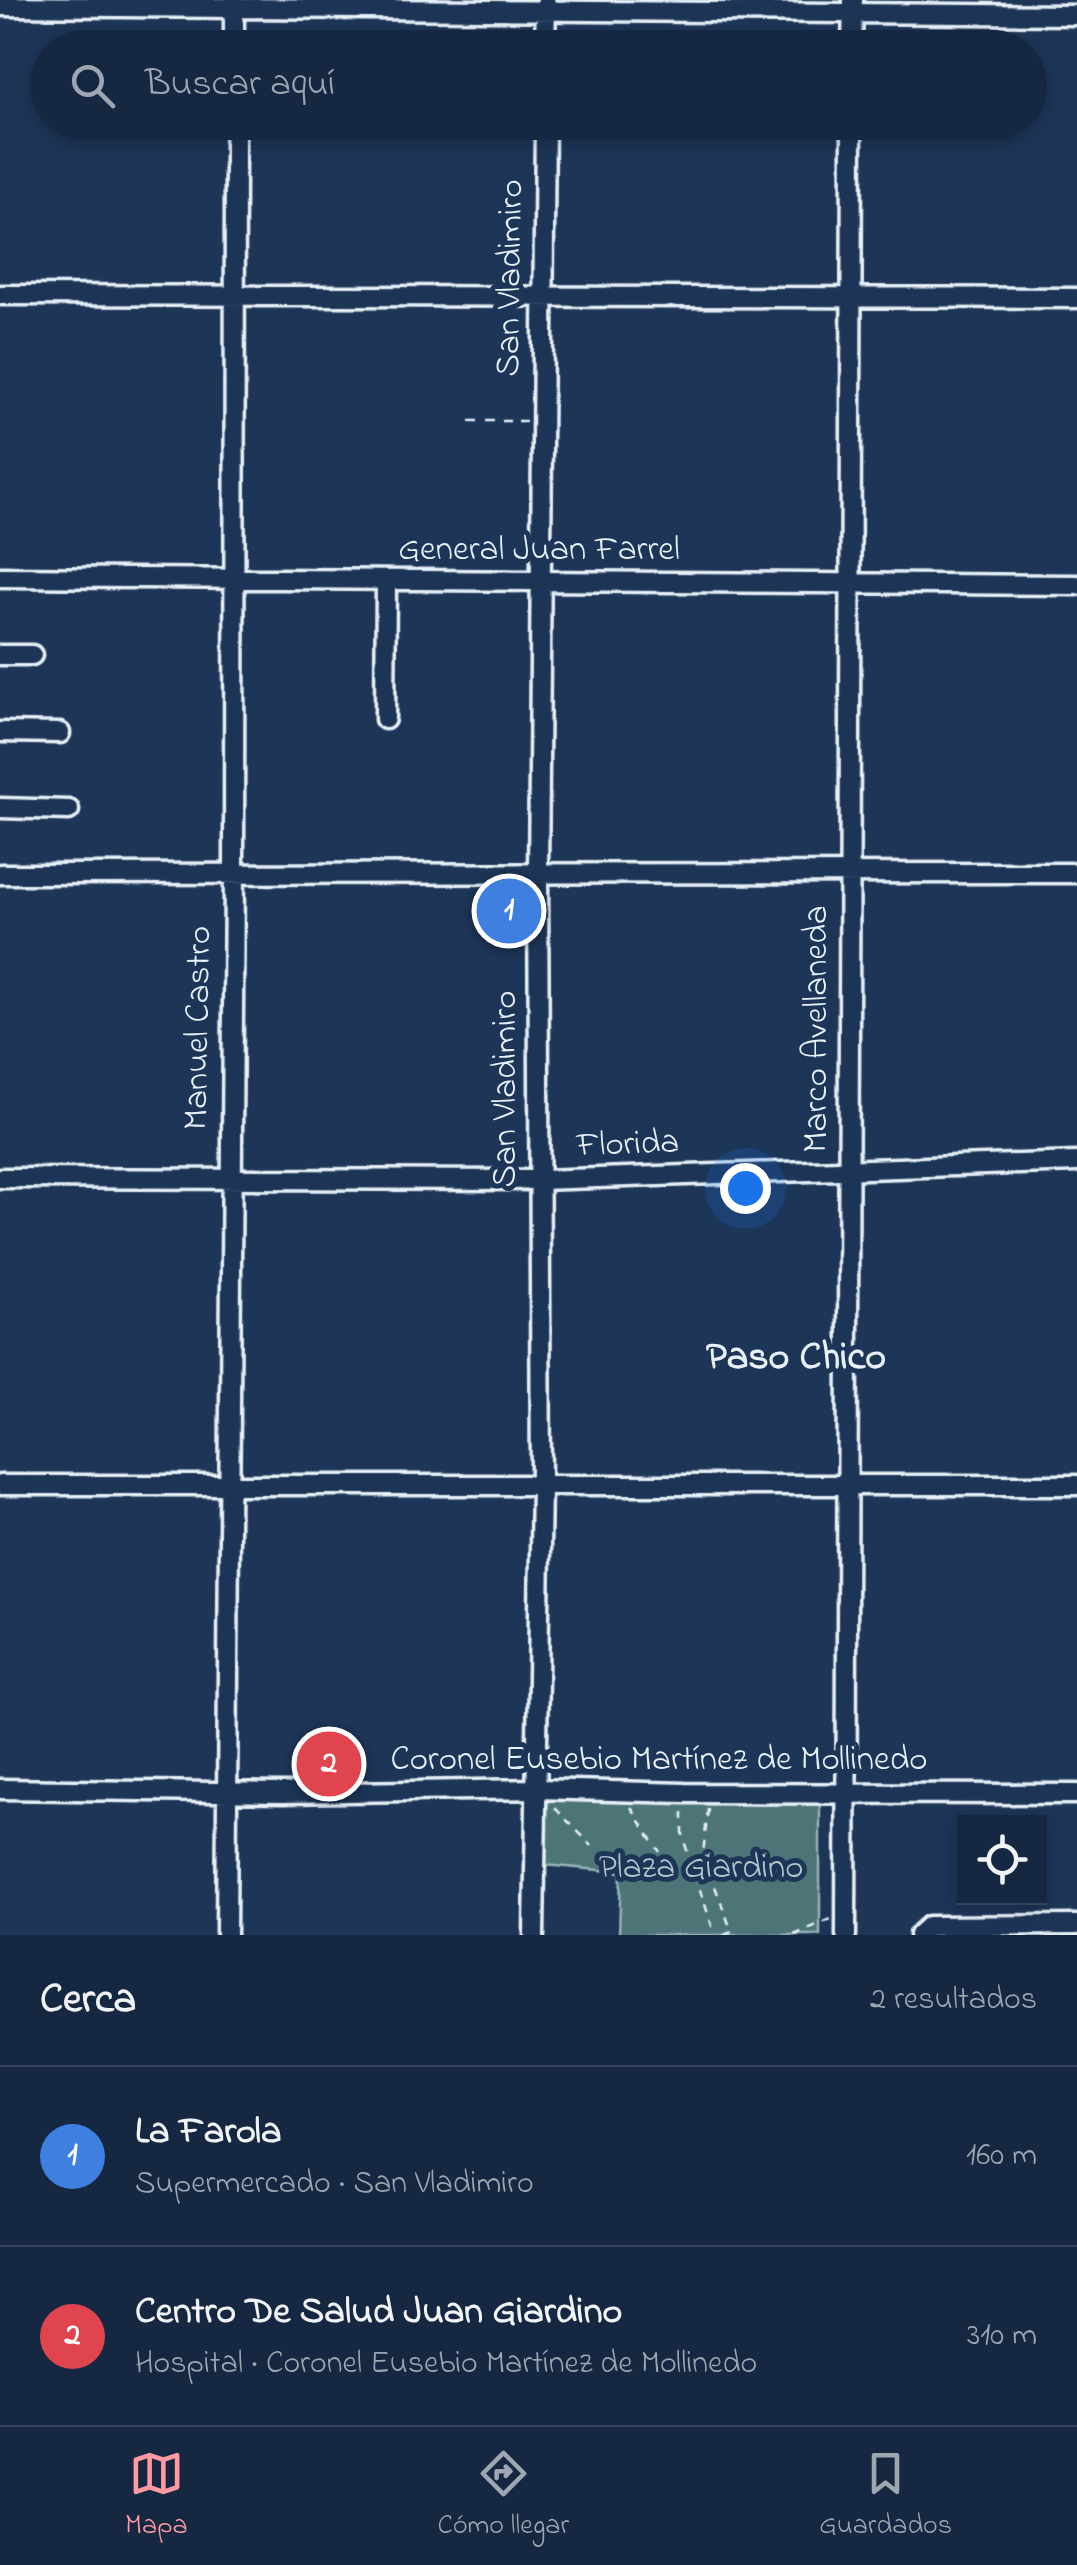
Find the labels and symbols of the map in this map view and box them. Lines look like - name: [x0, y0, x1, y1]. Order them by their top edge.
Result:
- street label: San Vladimiro: [484, 179, 538, 377]
- street label: General Juan Farrel: [398, 525, 680, 576]
- pin: 1: [476, 874, 542, 948]
- street label: Marco Avellaneda: [792, 905, 843, 1153]
- street label: Manuel Castro: [172, 925, 226, 1131]
- street label: San Vladimiro: [481, 990, 532, 1188]
- street label: Florida: [575, 1118, 680, 1172]
- your location: [720, 1163, 771, 1214]
- district label: Paso Chico: [706, 1329, 886, 1388]
- pin: 2: [296, 1726, 362, 1802]
- street label: Coronel Eusebio Martínez de Mollinedo: [390, 1735, 928, 1786]
- park label: Plaza Giardino: [599, 1843, 803, 1894]

